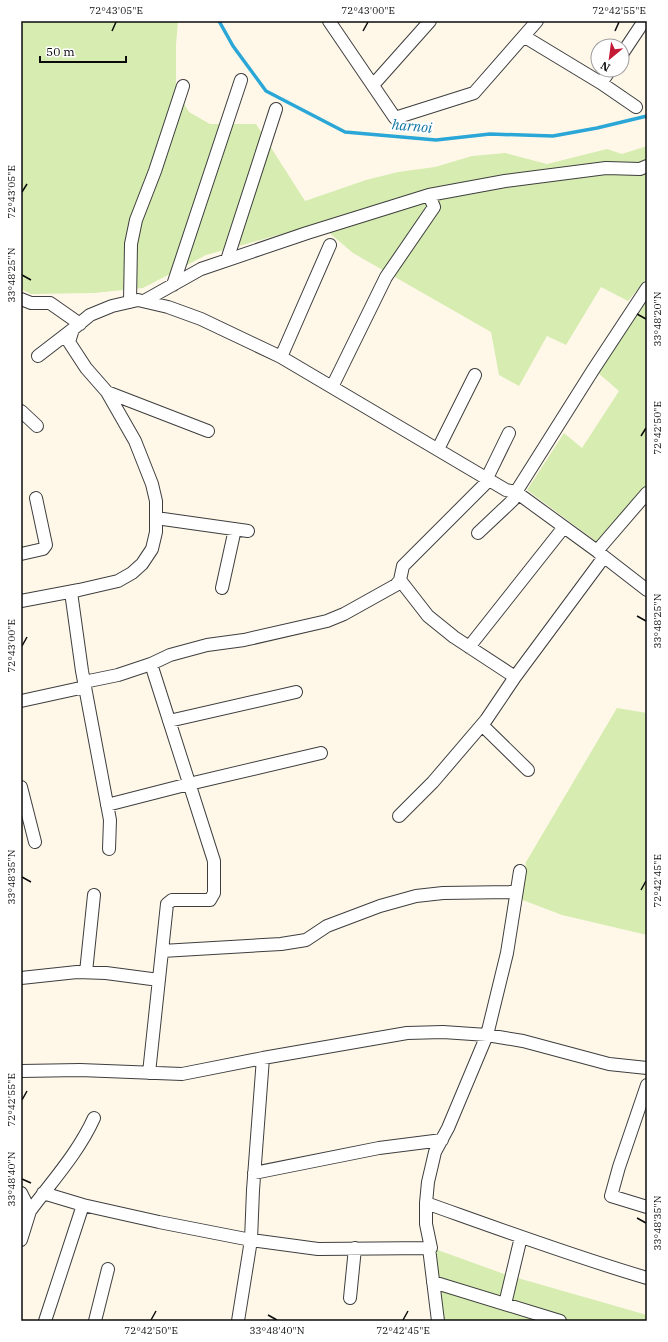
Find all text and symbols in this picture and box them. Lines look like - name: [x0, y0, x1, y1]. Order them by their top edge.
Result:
- text: 72°43'05"E: [89, 4, 143, 17]
- text: 72°43'00"E: [341, 4, 395, 17]
- text: 72°42'55"E: [592, 4, 646, 17]
- scale bar: [40, 38, 126, 64]
- north arrow: [590, 38, 630, 78]
- text: 50 m: [46, 44, 75, 59]
- text: N: [598, 58, 612, 75]
- water label: harnoi: [391, 115, 434, 137]
- text: 72°43'05"E: [5, 165, 18, 219]
- text: 33°48'25"N: [5, 247, 18, 303]
- text: 33°48'20"N: [651, 291, 664, 347]
- text: 72°42'50"E: [651, 401, 664, 455]
- text: 33°48'25"N: [651, 593, 664, 649]
- text: 72°43'00"E: [5, 619, 18, 673]
- text: 33°48'35"N: [5, 849, 18, 905]
- text: 72°42'45"E: [651, 854, 664, 908]
- text: 72°42'55"E: [5, 1073, 18, 1127]
- text: 33°48'40"N: [5, 1151, 18, 1207]
- text: 33°48'35"N: [651, 1195, 664, 1251]
- text: 72°42'50"E: [124, 1324, 178, 1337]
- text: 33°48'40"N: [250, 1324, 305, 1337]
- text: 72°42'45"E: [376, 1324, 430, 1337]

